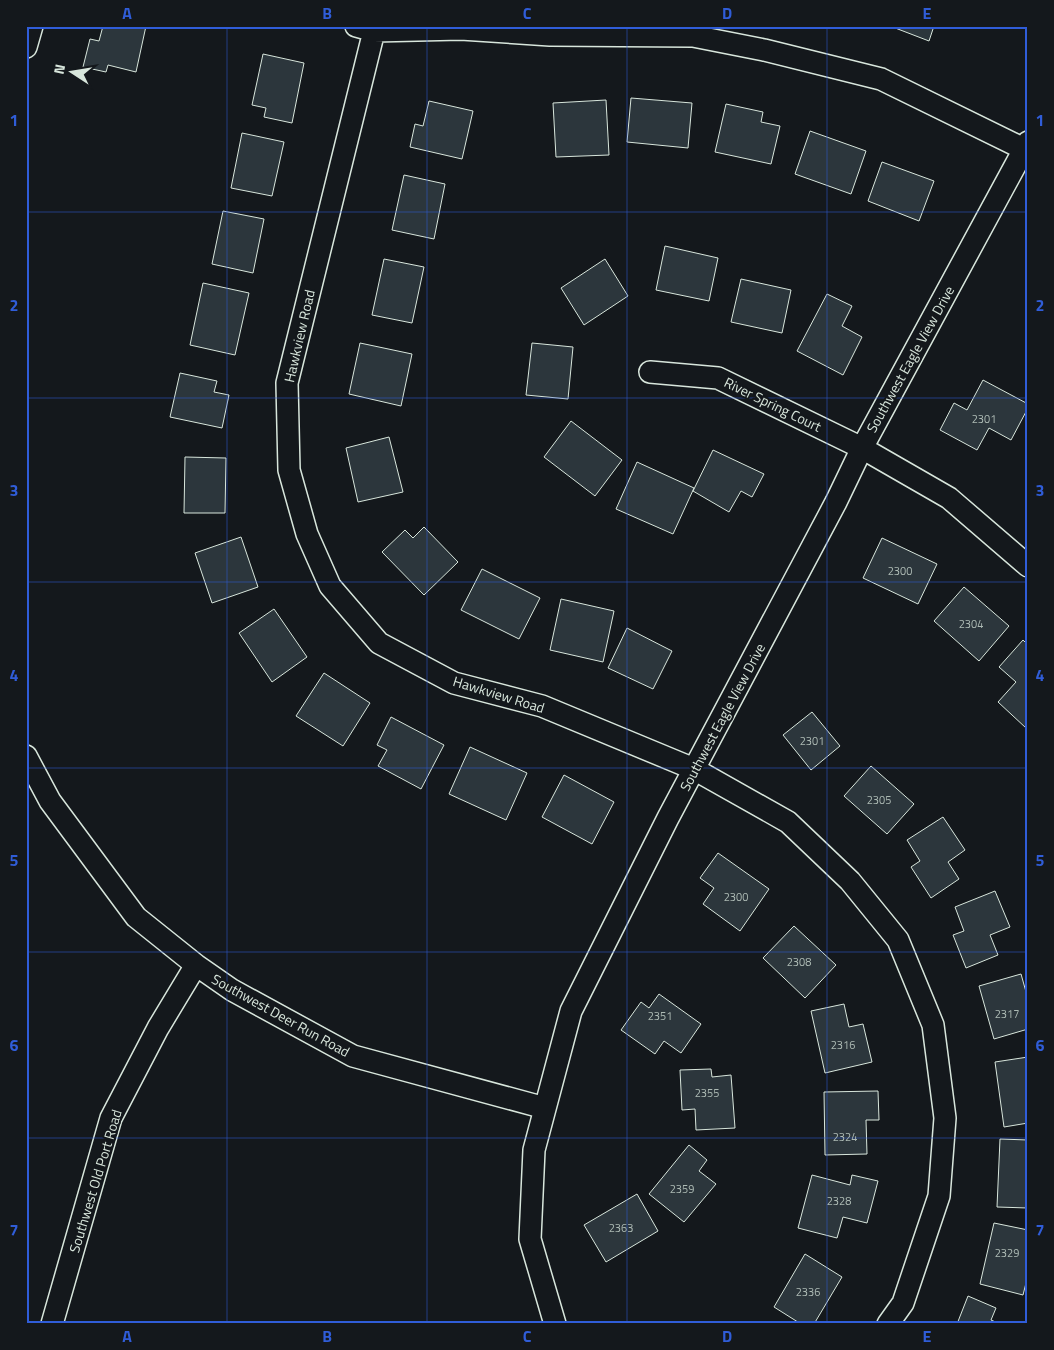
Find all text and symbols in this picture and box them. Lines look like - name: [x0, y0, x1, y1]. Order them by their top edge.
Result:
- text: A: [122, 1, 132, 25]
- text: B: [322, 1, 332, 25]
- text: C: [523, 1, 532, 25]
- text: D: [722, 1, 732, 25]
- text: E: [923, 1, 932, 25]
- north arrow: [48, 48, 98, 98]
- text: N: [48, 62, 70, 76]
- text: 1: [10, 108, 18, 132]
- text: 1: [1036, 108, 1044, 132]
- street label: Southwest Eagle View Drive: [861, 282, 959, 436]
- street label: Hawkview Road: [278, 288, 320, 384]
- text: 2: [10, 293, 18, 317]
- text: 2: [1036, 293, 1044, 317]
- street label: River Spring Court: [721, 371, 825, 437]
- house number: 2301: [972, 411, 996, 427]
- text: 3: [10, 478, 18, 502]
- text: 3: [1036, 478, 1044, 502]
- house number: 2300: [888, 563, 912, 579]
- house number: 2304: [959, 616, 983, 632]
- street label: Southwest Eagle View Drive: [674, 639, 770, 795]
- text: 4: [10, 663, 19, 687]
- text: 4: [1036, 663, 1045, 687]
- street label: Hawkview Road: [451, 670, 547, 718]
- house number: 2301: [800, 733, 824, 749]
- house number: 2305: [867, 792, 891, 808]
- text: 5: [10, 848, 19, 872]
- text: 5: [1036, 848, 1045, 872]
- house number: 2300: [724, 889, 748, 905]
- house number: 2308: [787, 954, 811, 970]
- street label: Southwest Deer Run Road: [208, 968, 354, 1062]
- house number: 2317: [995, 1006, 1019, 1022]
- house number: 2351: [648, 1008, 672, 1024]
- text: 6: [10, 1033, 19, 1057]
- text: 6: [1036, 1033, 1045, 1057]
- house number: 2316: [831, 1037, 855, 1053]
- house number: 2355: [695, 1085, 719, 1101]
- street label: Southwest Old Port Road: [63, 1107, 127, 1255]
- house number: 2324: [833, 1129, 857, 1145]
- house number: 2359: [670, 1181, 694, 1197]
- house number: 2328: [827, 1193, 851, 1209]
- text: 7: [10, 1218, 18, 1242]
- text: 7: [1036, 1218, 1044, 1242]
- house number: 2363: [609, 1220, 633, 1236]
- house number: 2329: [995, 1245, 1019, 1261]
- house number: 2336: [796, 1284, 820, 1300]
- text: A: [122, 1324, 132, 1348]
- text: B: [322, 1324, 332, 1348]
- text: C: [523, 1324, 532, 1348]
- text: D: [722, 1324, 732, 1348]
- text: E: [923, 1324, 932, 1348]

